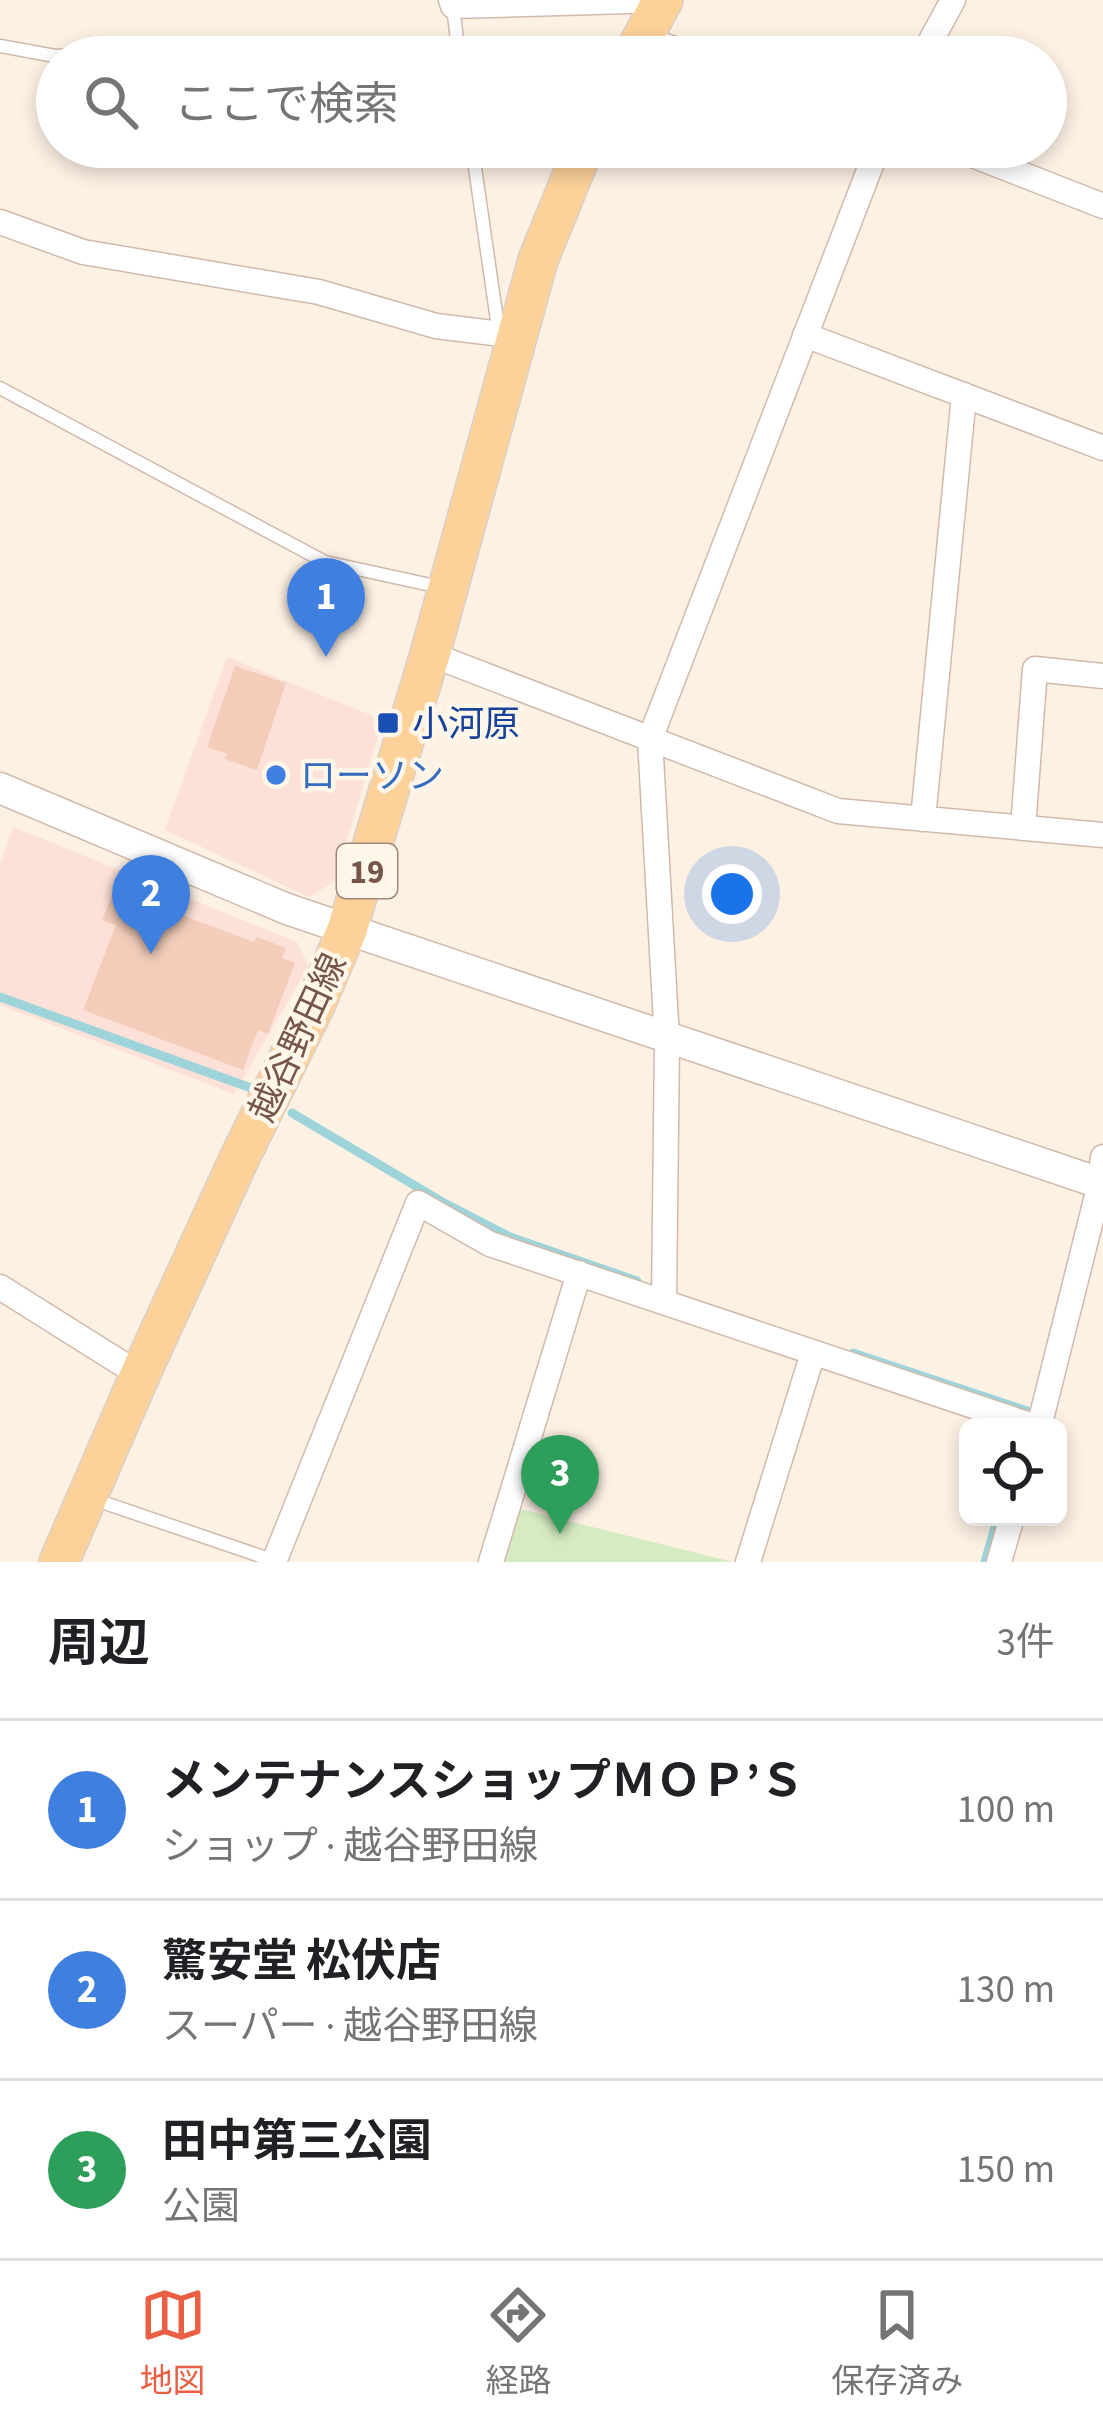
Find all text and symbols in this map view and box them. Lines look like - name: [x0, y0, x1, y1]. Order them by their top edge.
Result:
- search box: [36, 36, 1067, 168]
- icon: search: [78, 69, 144, 135]
- text: ここで検索: [174, 73, 399, 137]
- pin: 1: [287, 558, 365, 657]
- place label: 小河原: [412, 699, 520, 750]
- marker: 小河原: [375, 710, 401, 736]
- place label: ローソン: [300, 751, 444, 802]
- marker: ローソン: [263, 762, 289, 788]
- road number: 19: [337, 844, 397, 898]
- pin: 2: [112, 855, 190, 954]
- your location: [702, 864, 762, 924]
- street label: 越谷野田線: [237, 945, 360, 1130]
- map controls: [959, 1418, 1067, 1526]
- button: locate: [959, 1418, 1067, 1526]
- pin: 3: [521, 1435, 599, 1534]
- text: 周辺: [48, 1608, 150, 1680]
- text: 3件: [997, 1615, 1055, 1671]
- text: メンテナンスショップＭＯＰ’Ｓ: [162, 1750, 805, 1814]
- text: 1: [77, 1782, 97, 1838]
- text: 100 m: [957, 1782, 1055, 1838]
- text: ショップ · 越谷野田線: [162, 1819, 538, 1875]
- text: 驚安堂 松伏店: [162, 1930, 441, 1994]
- text: 2: [77, 1962, 97, 2018]
- text: 130 m: [957, 1962, 1055, 2018]
- text: スーパー · 越谷野田線: [162, 1999, 538, 2055]
- text: 田中第三公園: [162, 2110, 432, 2174]
- text: 3: [77, 2142, 97, 2198]
- text: 150 m: [957, 2142, 1055, 2198]
- text: 公園: [162, 2179, 240, 2235]
- tab: 地図: [140, 2282, 206, 2405]
- tab: 経路: [485, 2282, 551, 2405]
- tab: 保存済み: [831, 2282, 963, 2405]

